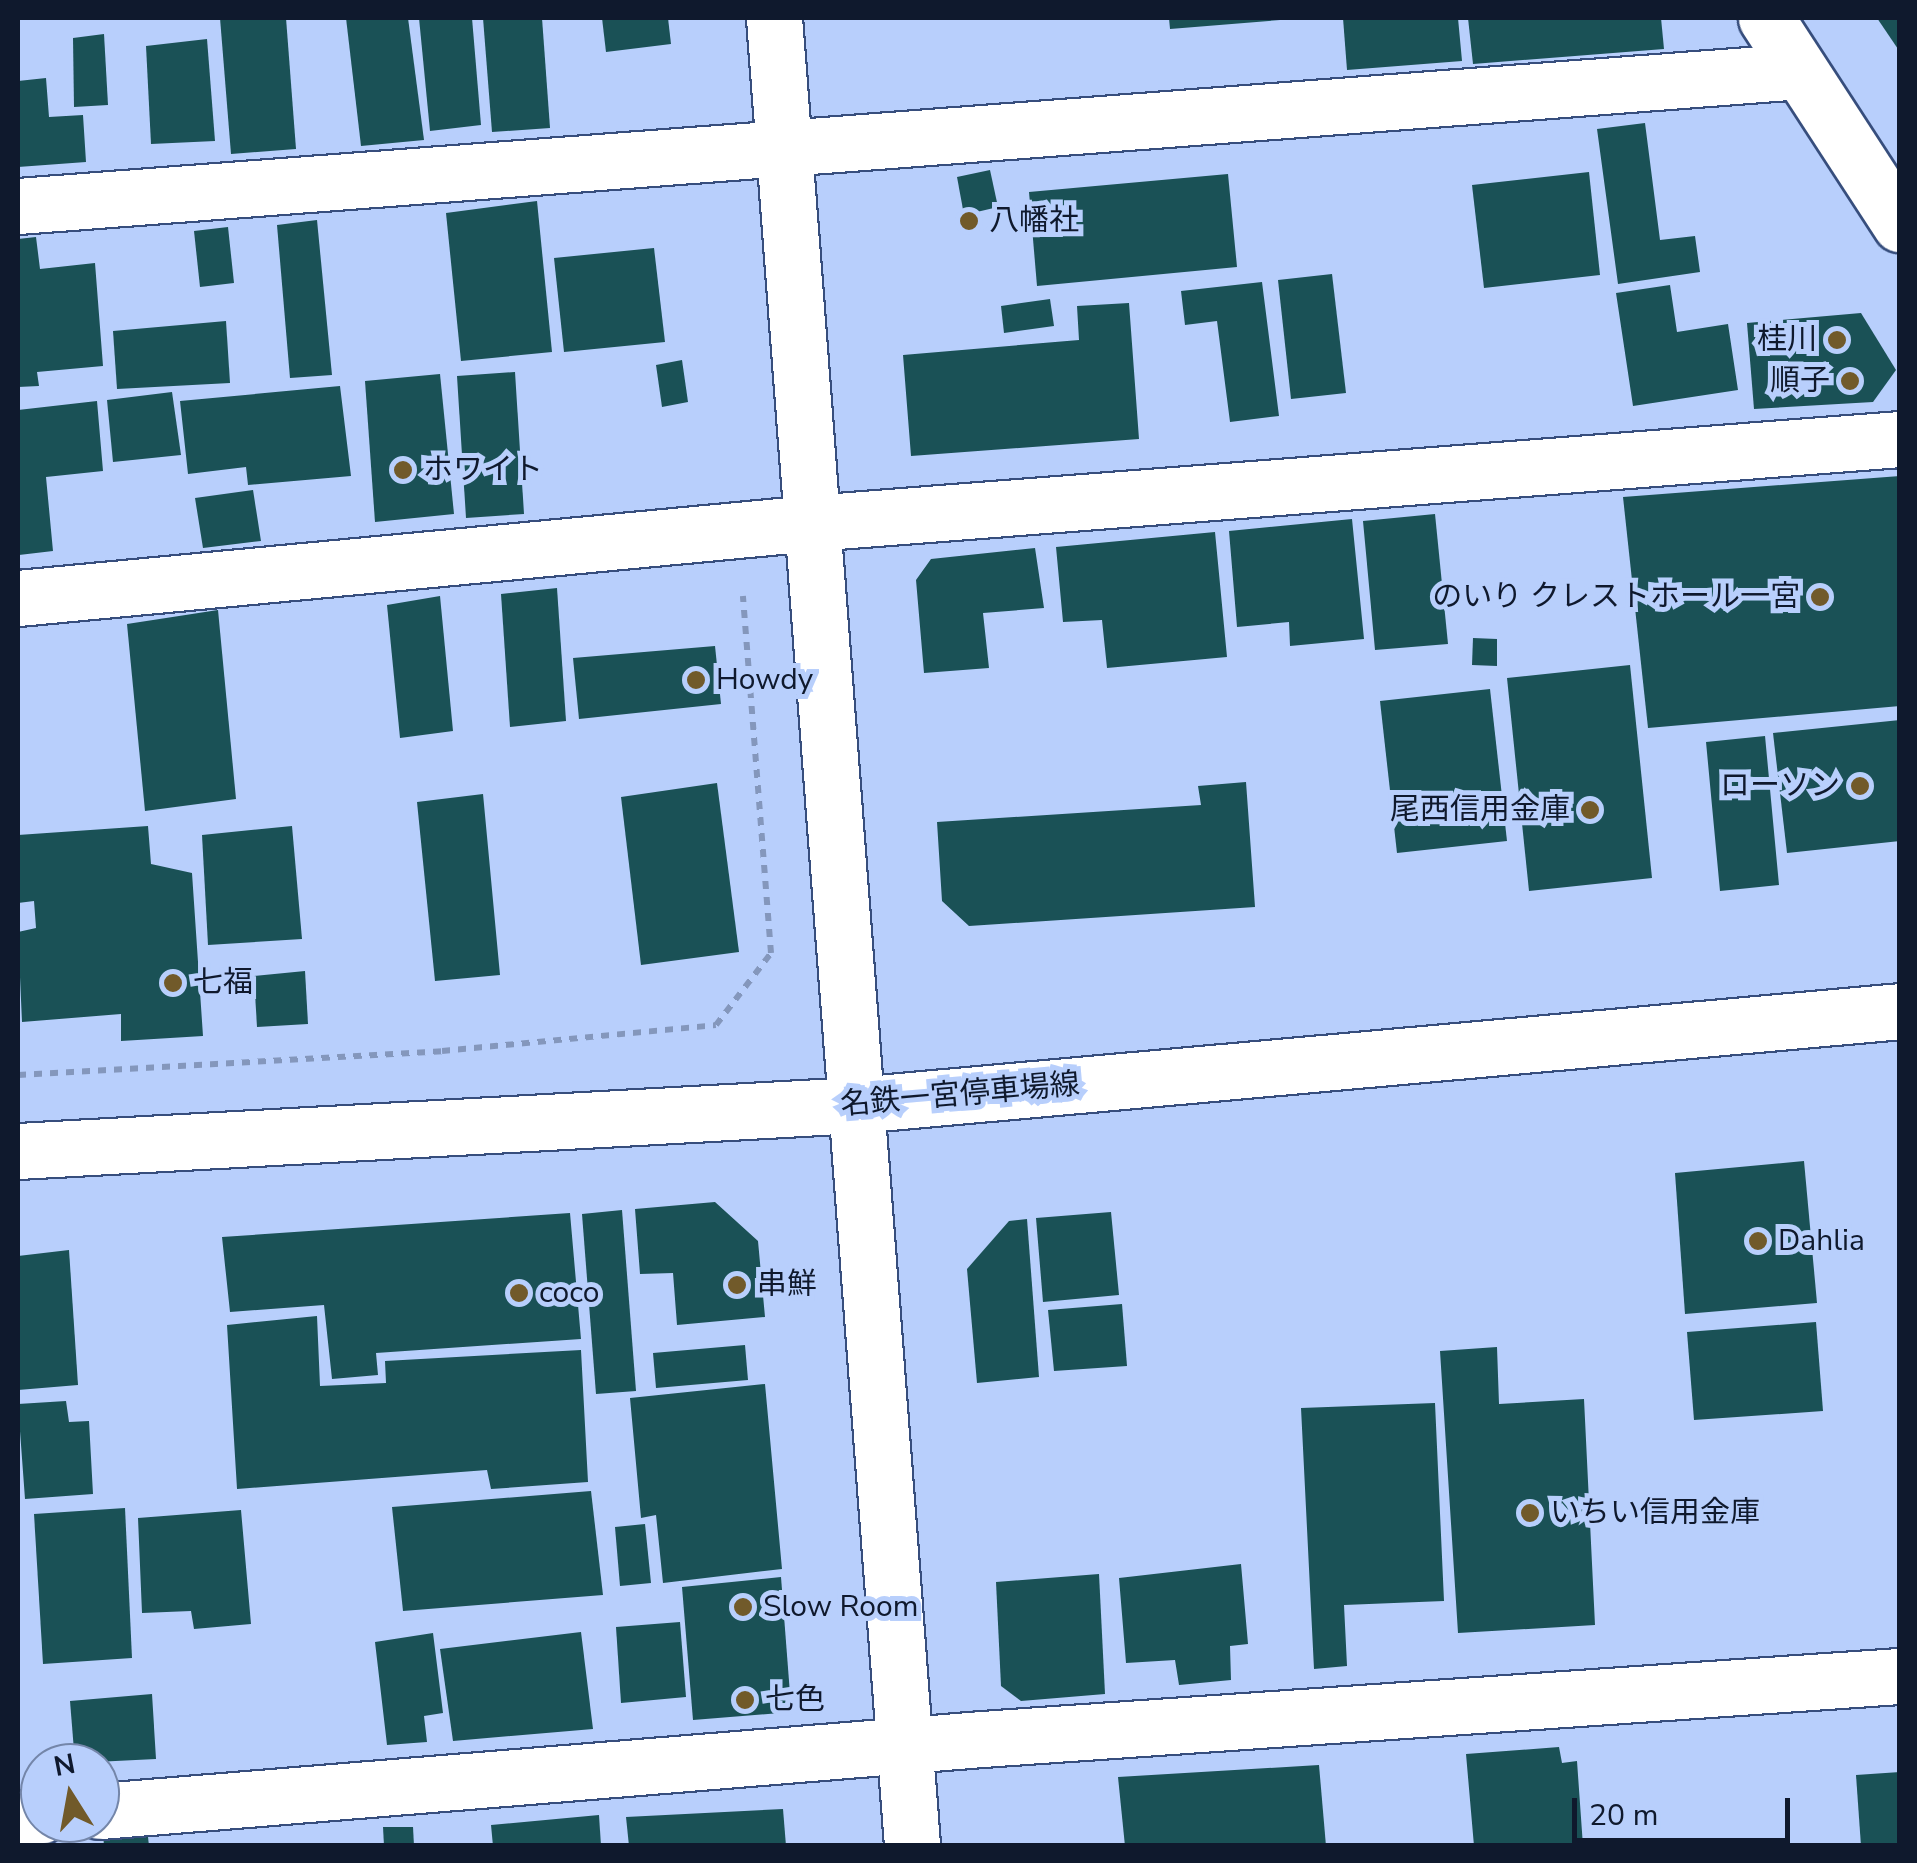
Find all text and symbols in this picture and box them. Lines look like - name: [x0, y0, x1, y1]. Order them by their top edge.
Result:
- place label: 八幡社: [989, 203, 1079, 239]
- marker: 八幡社: [958, 210, 980, 232]
- place label: 桂川: [1757, 322, 1817, 358]
- marker: 桂川: [1826, 329, 1848, 351]
- place label: 順子: [1770, 363, 1830, 399]
- marker: 順子: [1839, 370, 1861, 392]
- place label: ホワイト: [423, 452, 543, 488]
- marker: ホワイト: [392, 459, 414, 481]
- place label: のいり クレストホール一宮: [1432, 579, 1800, 615]
- marker: のいり クレストホール一宮: [1809, 586, 1831, 608]
- place label: Howdy: [716, 662, 813, 698]
- marker: Howdy: [685, 669, 707, 691]
- place label: ローソン: [1720, 768, 1840, 804]
- marker: ローソン: [1849, 775, 1871, 797]
- place label: 尾西信用金庫: [1390, 792, 1570, 828]
- marker: 尾西信用金庫: [1579, 799, 1601, 821]
- place label: 七福: [193, 965, 253, 1001]
- marker: 七福: [162, 972, 184, 994]
- street label: 名鉄一宮停車場線: [839, 1067, 1081, 1123]
- place label: Dahlia: [1778, 1223, 1865, 1259]
- marker: Dahlia: [1747, 1230, 1769, 1252]
- place label: 串鮮: [757, 1267, 817, 1303]
- marker: 串鮮: [726, 1274, 748, 1296]
- place label: coco: [539, 1275, 600, 1311]
- marker: coco: [508, 1282, 530, 1304]
- place label: いちい信用金庫: [1550, 1495, 1760, 1531]
- marker: いちい信用金庫: [1519, 1502, 1541, 1524]
- place label: Slow Room: [763, 1589, 918, 1625]
- marker: Slow Room: [732, 1596, 754, 1618]
- place label: 七色: [765, 1682, 825, 1718]
- marker: 七色: [734, 1689, 756, 1711]
- north arrow: [20, 1743, 120, 1843]
- text: N: [51, 1745, 79, 1786]
- scale bar: [1577, 1778, 1794, 1840]
- text: 20 m: [1589, 1795, 1658, 1836]

